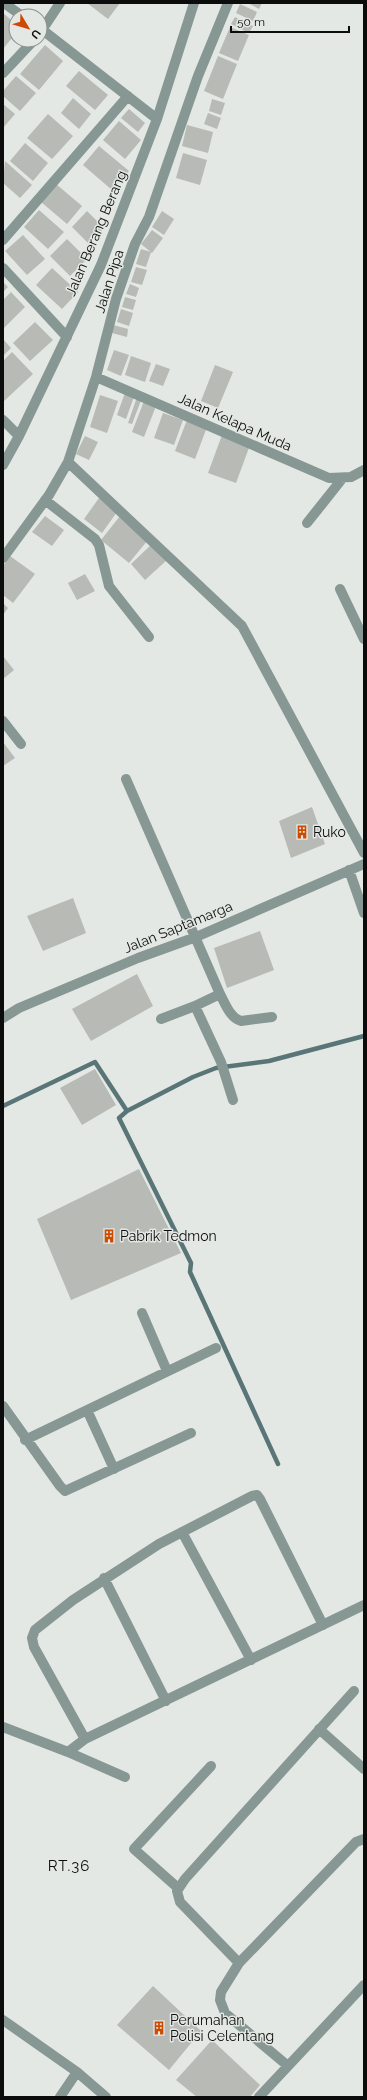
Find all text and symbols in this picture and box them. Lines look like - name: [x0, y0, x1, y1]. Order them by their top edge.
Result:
- north arrow: [8, 8, 48, 48]
- scale bar: [231, 8, 349, 34]
- text: 50 m: [237, 15, 265, 29]
- text: U: [28, 27, 43, 41]
- street label: Jalan Berang Berang: [62, 168, 130, 298]
- street label: Jalan Pipa: [91, 247, 127, 315]
- street label: Jalan Kelapa Muda: [176, 390, 294, 454]
- building icon: Ruko: [294, 824, 310, 840]
- place label: Ruko: [313, 824, 346, 840]
- street label: Jalan Saptamarga: [121, 898, 235, 956]
- building icon: Pabrik Tedmon: [101, 1228, 117, 1244]
- place label: Pabrik Tedmon: [120, 1228, 217, 1244]
- district label: RT.36: [48, 1857, 90, 1875]
- place label: Perumahan Polisi Celentang: [170, 2012, 274, 2044]
- building icon: Perumahan Polisi Celentang: [151, 2020, 167, 2036]

